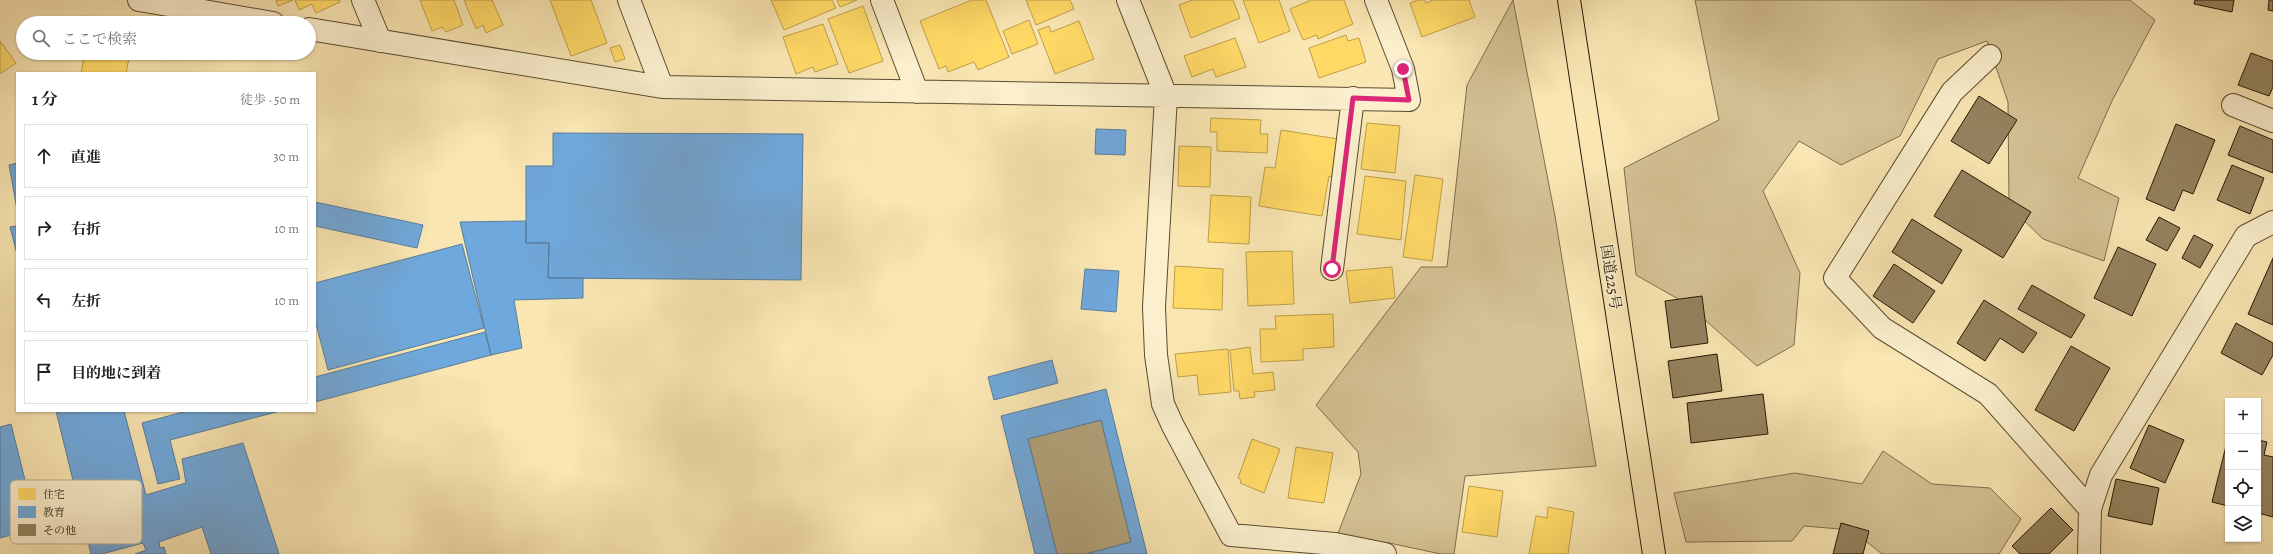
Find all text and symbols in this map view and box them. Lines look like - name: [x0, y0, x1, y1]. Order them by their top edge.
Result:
- search box: [16, 16, 316, 60]
- icon: search: [30, 27, 52, 49]
- text: ここで検索: [62, 29, 137, 49]
- route end: [1394, 60, 1412, 78]
- text: 1 分: [32, 88, 58, 111]
- text: 徒歩 · 50 m: [240, 91, 300, 108]
- icon: ahead: [33, 145, 55, 167]
- text: 直進: [71, 147, 101, 167]
- text: 30 m: [273, 148, 299, 165]
- icon: right: [33, 217, 55, 239]
- text: 右折: [71, 219, 101, 239]
- text: 10 m: [274, 220, 299, 237]
- street label: 国道225号: [1596, 243, 1626, 311]
- route start: [1323, 260, 1341, 278]
- icon: left: [33, 289, 55, 311]
- text: 左折: [71, 291, 101, 311]
- text: 10 m: [274, 292, 299, 309]
- icon: arrive: [33, 361, 55, 383]
- text: 目的地に到着: [71, 363, 161, 383]
- map controls: [2225, 398, 2261, 542]
- button: +: [2225, 398, 2261, 434]
- button: −: [2225, 434, 2261, 470]
- button: locate: [2225, 470, 2261, 506]
- legend: [10, 480, 142, 544]
- text: 住宅: [43, 487, 65, 502]
- text: 教育: [43, 505, 65, 520]
- button: layers: [2225, 506, 2261, 542]
- text: その他: [43, 523, 76, 538]

